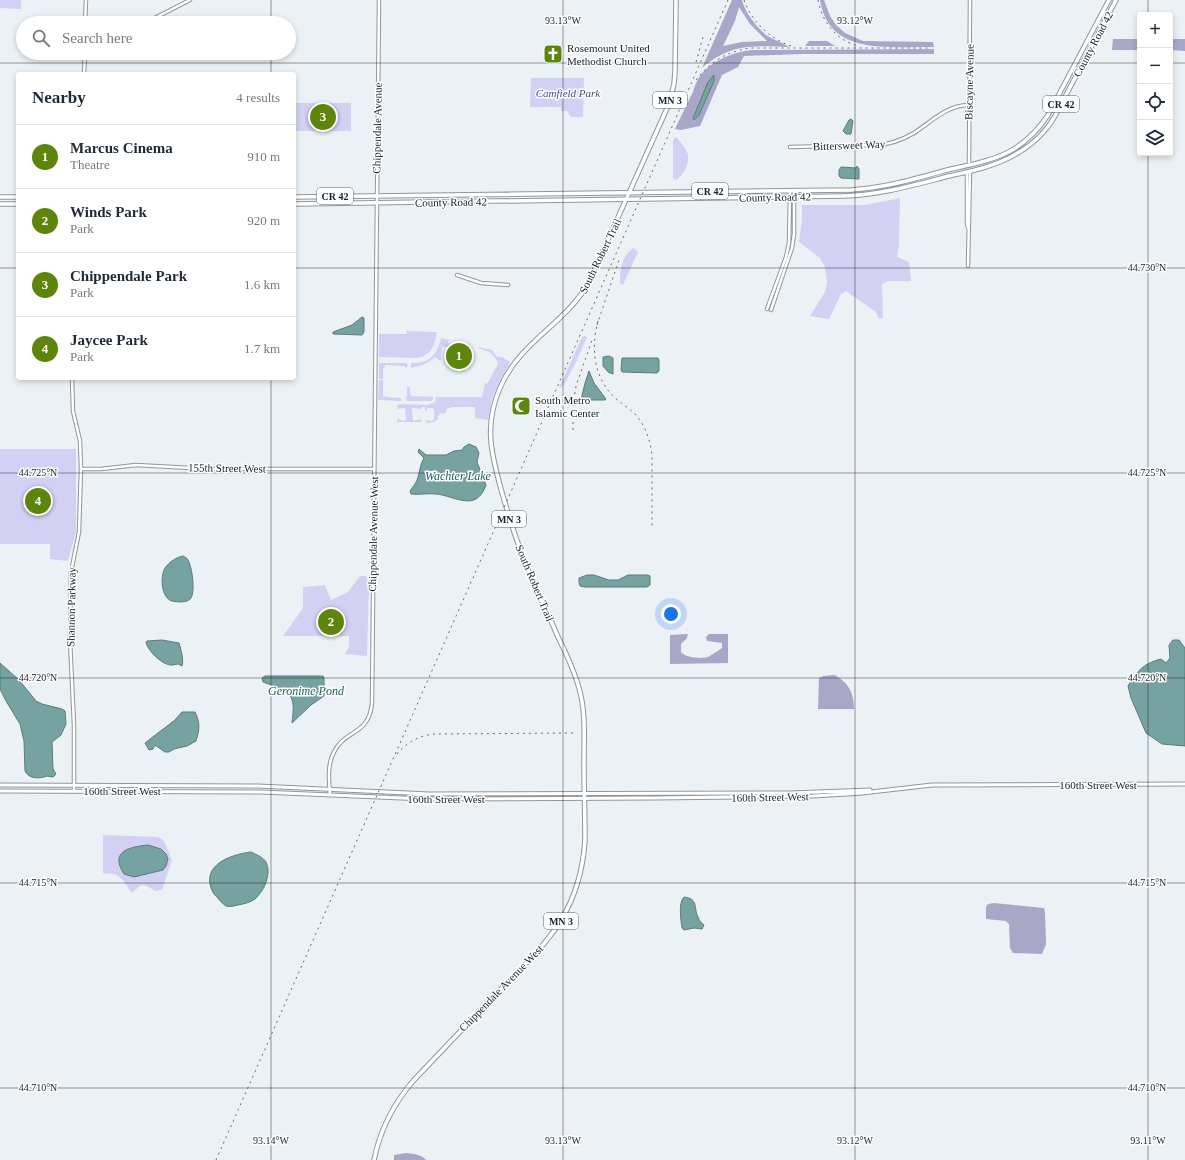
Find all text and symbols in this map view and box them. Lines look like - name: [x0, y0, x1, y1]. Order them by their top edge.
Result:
- street label: County Road 42: [1071, 9, 1115, 79]
- map controls: [1137, 12, 1173, 156]
- button: +: [1137, 12, 1173, 48]
- text: 93.13°W: [545, 15, 582, 26]
- text: 93.12°W: [837, 15, 874, 26]
- search box: [16, 16, 296, 60]
- icon: search: [30, 27, 52, 49]
- text: Search here: [62, 30, 132, 46]
- place label: Rosemount United Methodist Church: [567, 42, 650, 67]
- church icon: Rosemount United Methodist Church: [542, 43, 564, 65]
- street label: Biscayne Avenue: [962, 44, 976, 120]
- button: −: [1137, 48, 1173, 84]
- street label: Chippendale Avenue: [370, 82, 384, 174]
- button: locate: [1137, 84, 1173, 120]
- park label: Camfield Park: [536, 87, 601, 99]
- text: Nearby: [32, 88, 86, 107]
- text: 4 results: [236, 90, 280, 105]
- road number: MN 3: [653, 92, 687, 108]
- road number: CR 42: [1043, 96, 1079, 112]
- pin: 3: [310, 102, 336, 132]
- button: layers: [1137, 120, 1173, 156]
- street label: Bittersweet Way: [813, 138, 886, 152]
- text: Marcus Cinema: [70, 140, 173, 156]
- text: 1: [42, 149, 48, 164]
- text: 910 m: [247, 149, 280, 164]
- text: Theatre: [70, 157, 110, 172]
- road number: CR 42: [692, 183, 728, 199]
- road number: CR 42: [317, 188, 353, 204]
- street label: County Road 42: [739, 190, 811, 204]
- street label: County Road 42: [415, 195, 487, 209]
- text: Winds Park: [70, 204, 147, 220]
- text: 2: [42, 213, 48, 228]
- text: 920 m: [247, 213, 280, 228]
- street label: South Robert Trail: [577, 217, 623, 295]
- text: Park: [70, 221, 94, 236]
- text: 44.730°N: [1128, 262, 1166, 273]
- text: Chippendale Park: [70, 268, 187, 284]
- text: 3: [42, 277, 48, 292]
- text: 1.6 km: [244, 277, 280, 292]
- text: Park: [70, 285, 94, 300]
- text: Jaycee Park: [70, 332, 148, 348]
- text: 4: [42, 341, 48, 356]
- text: 1.7 km: [244, 341, 280, 356]
- pin: 1: [446, 341, 472, 371]
- text: Park: [70, 349, 94, 364]
- place label: South Metro Islamic Center: [535, 394, 600, 419]
- mosque icon: South Metro Islamic Center: [510, 395, 532, 417]
- street label: 155th Street West: [188, 461, 266, 475]
- text: 44.725°N: [19, 467, 57, 478]
- text: 44.725°N: [1128, 467, 1166, 478]
- water label: Wachter Lake: [425, 469, 492, 483]
- street label: Chippendale Avenue West: [366, 476, 380, 592]
- pin: 4: [25, 486, 51, 516]
- road number: MN 3: [492, 511, 526, 527]
- street label: South Robert Trail: [513, 543, 557, 623]
- street label: Shannon Parkway: [64, 567, 78, 647]
- your location: [661, 604, 681, 624]
- pin: 2: [318, 607, 344, 637]
- text: 44.720°N: [19, 672, 57, 683]
- text: 44.720°N: [1128, 672, 1166, 683]
- water label: Geronime Pond: [268, 684, 345, 698]
- street label: 160th Street West: [1059, 779, 1137, 791]
- street label: 160th Street West: [83, 785, 161, 797]
- street label: 160th Street West: [731, 790, 809, 804]
- street label: 160th Street West: [407, 793, 485, 805]
- text: 44.715°N: [19, 877, 57, 888]
- text: 44.715°N: [1128, 877, 1166, 888]
- road number: MN 3: [544, 913, 578, 929]
- street label: Chippendale Avenue West: [457, 942, 545, 1034]
- text: 44.710°N: [19, 1082, 57, 1093]
- text: 44.710°N: [1128, 1082, 1166, 1093]
- text: 93.14°W: [253, 1135, 290, 1146]
- text: 93.13°W: [545, 1135, 582, 1146]
- text: 93.12°W: [837, 1135, 874, 1146]
- text: 93.11°W: [1130, 1135, 1166, 1146]

